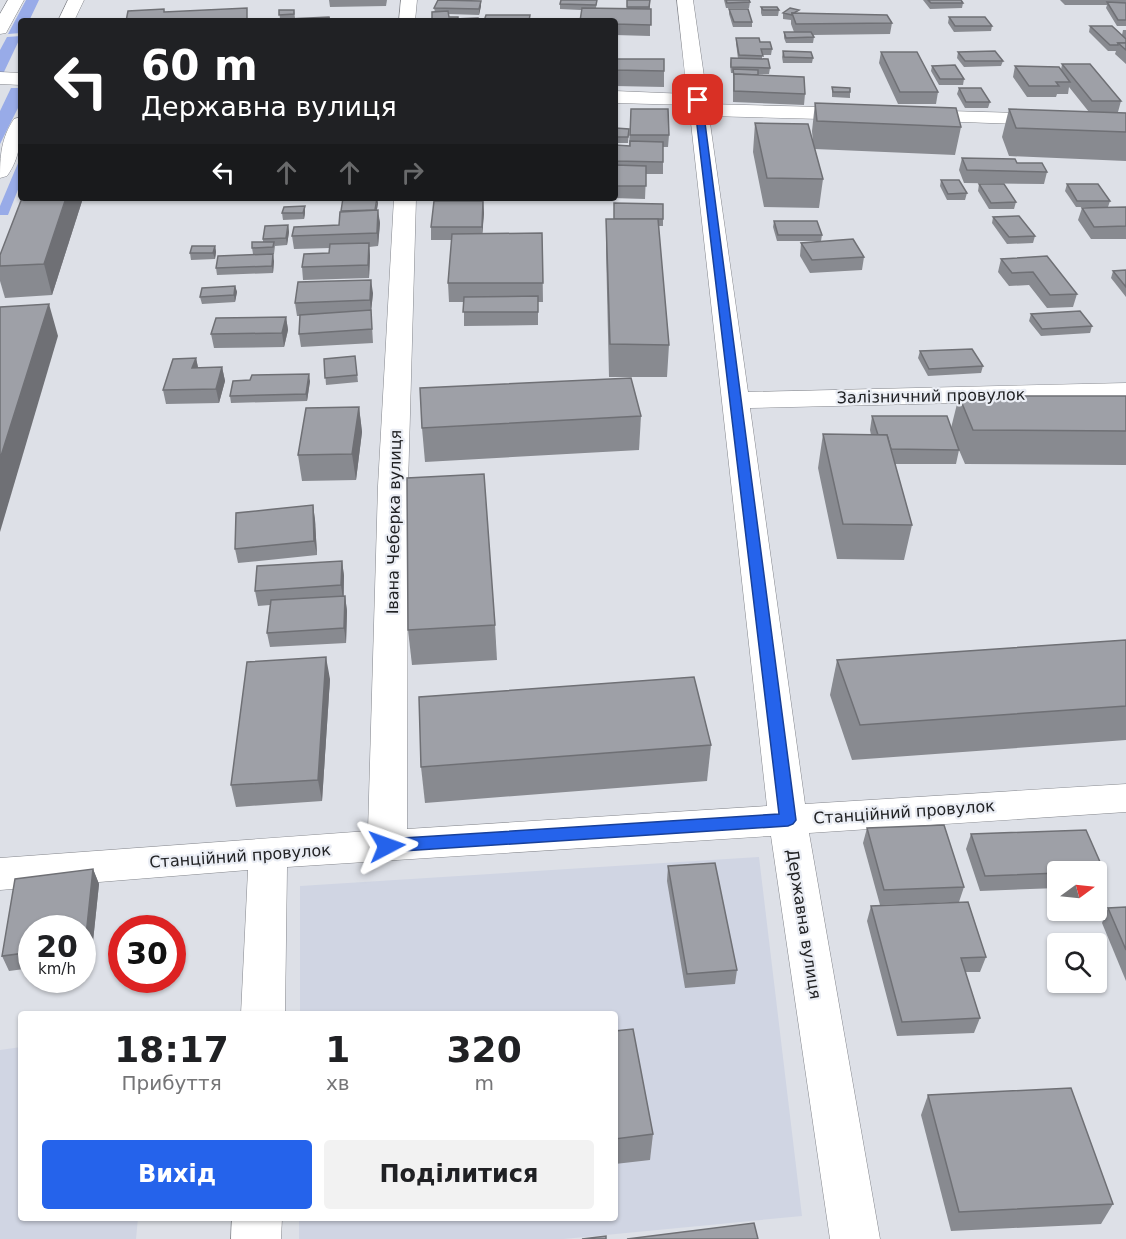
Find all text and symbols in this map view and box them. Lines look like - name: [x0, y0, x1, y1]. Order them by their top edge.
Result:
- text: 60 m: [141, 41, 258, 90]
- icon: left: [42, 42, 120, 120]
- pin: [672, 74, 723, 125]
- icon: arrive: [681, 83, 714, 116]
- text: Державна вулиця: [141, 91, 397, 122]
- icon: left: [207, 156, 240, 189]
- icon: ahead: [270, 156, 303, 189]
- icon: ahead: [333, 156, 366, 189]
- icon: right: [396, 156, 429, 189]
- street label: Залізничний провулок: [836, 385, 1026, 407]
- street label: Івана Чеберка вулиця: [383, 430, 405, 614]
- street label: Станційний провулок: [813, 796, 996, 828]
- position arrow: [355, 814, 419, 878]
- street label: Станційний провулок: [149, 840, 332, 872]
- street label: Державна вулиця: [783, 848, 825, 1000]
- north arrow: [1047, 861, 1107, 921]
- map controls: [1047, 861, 1107, 993]
- speed limit sign: 30: [108, 915, 186, 993]
- text: 20: [36, 929, 78, 964]
- button: search: [1047, 933, 1107, 993]
- text: km/h: [38, 960, 76, 978]
- text: 18:17: [114, 1029, 229, 1070]
- text: 1: [325, 1029, 350, 1070]
- text: 320: [447, 1029, 522, 1070]
- text: Прибуття: [121, 1071, 222, 1095]
- text: хв: [326, 1071, 350, 1095]
- text: m: [474, 1071, 494, 1095]
- button: Вихід: [42, 1140, 312, 1209]
- button: Поділитися: [324, 1140, 594, 1209]

